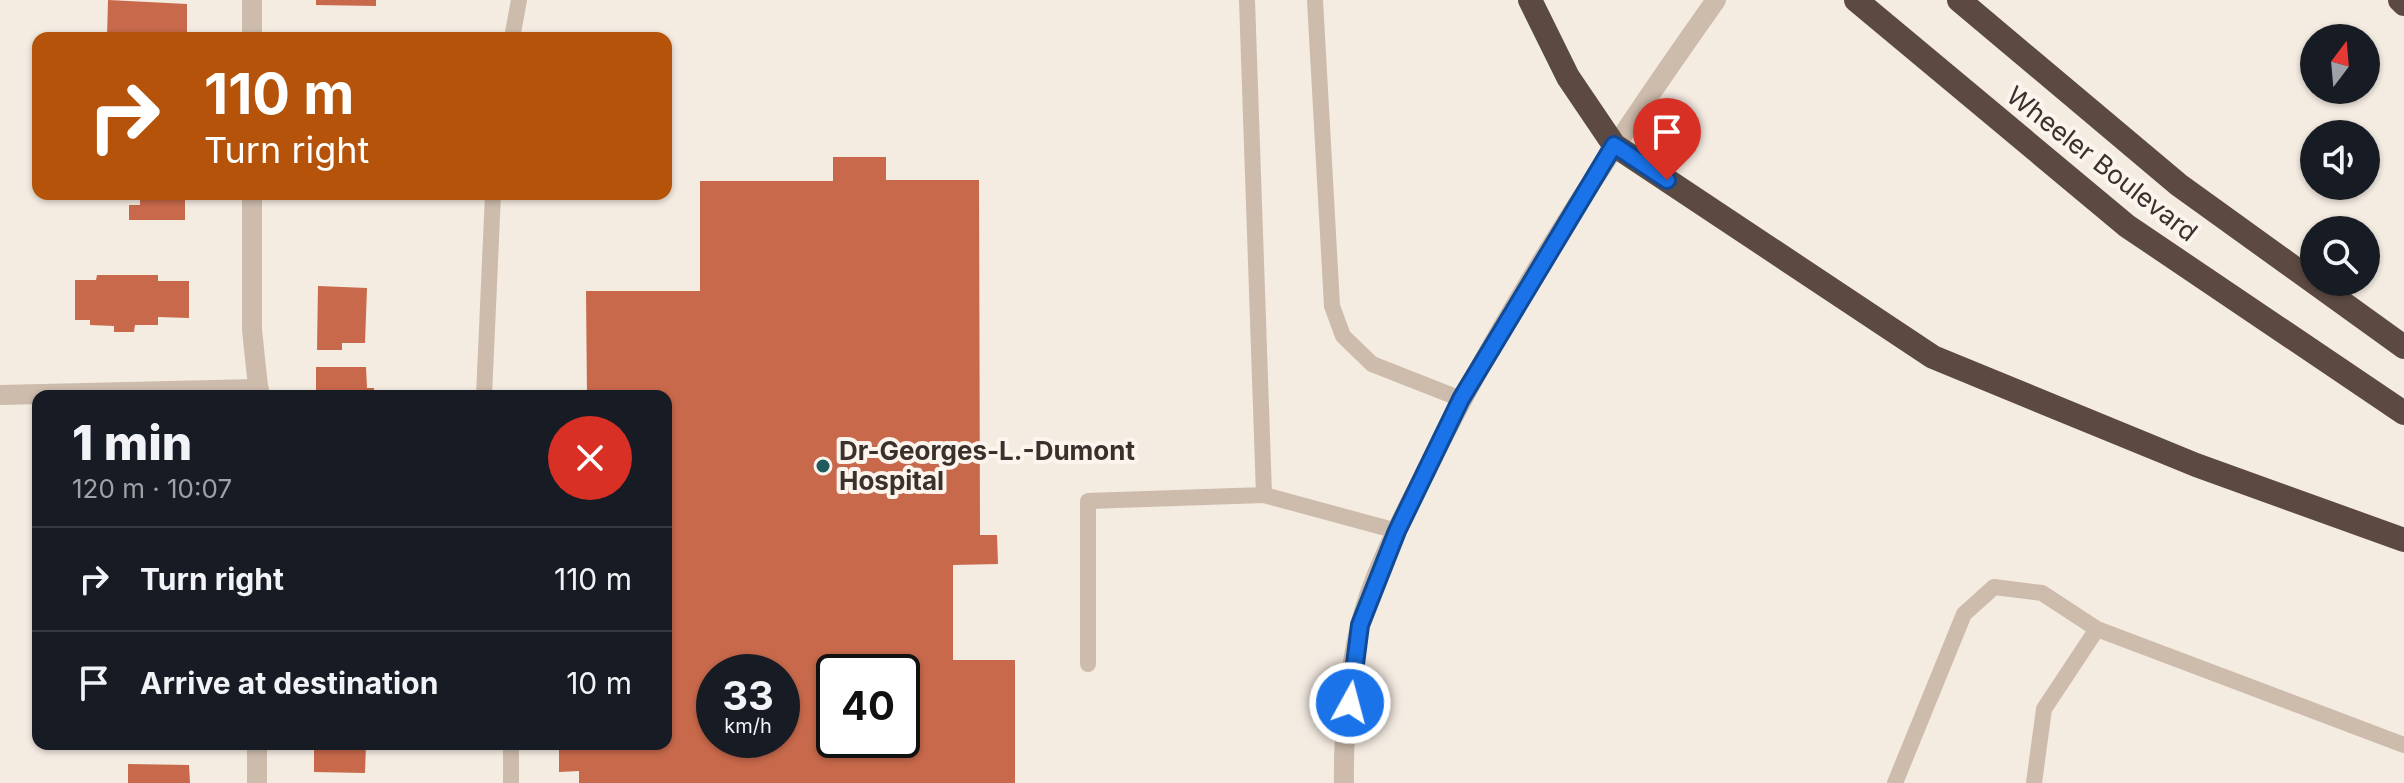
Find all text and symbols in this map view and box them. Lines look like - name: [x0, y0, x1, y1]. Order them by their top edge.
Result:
- north arrow: [2300, 24, 2380, 104]
- map controls: [2300, 24, 2380, 296]
- text: 110 m: [204, 60, 354, 128]
- icon: right: [72, 64, 176, 168]
- street label: Wheeler Boulevard: [2001, 80, 2204, 248]
- pin: [1633, 98, 1701, 180]
- icon: arrive: [1645, 110, 1689, 154]
- button: sound: [2300, 120, 2380, 200]
- text: Turn right: [204, 128, 369, 172]
- button: search: [2300, 216, 2380, 296]
- text: 1 min: [72, 413, 192, 472]
- button: close: [548, 416, 632, 500]
- place label: Dr-Georges-L.-Dumont Hospital: [839, 435, 1135, 496]
- marker: Dr-Georges-L.-Dumont Hospital: [814, 457, 832, 475]
- text: 120 m · 10:07: [72, 473, 232, 504]
- icon: right: [72, 557, 116, 601]
- text: Turn right: [140, 561, 284, 597]
- text: 110 m: [554, 561, 632, 597]
- speed limit sign: 40: [816, 654, 920, 758]
- icon: arrive: [72, 661, 116, 705]
- position arrow: [1308, 661, 1392, 745]
- text: Arrive at destination: [140, 665, 438, 701]
- text: 10 m: [566, 665, 632, 701]
- text: 33: [722, 671, 774, 720]
- text: km/h: [724, 714, 772, 738]

